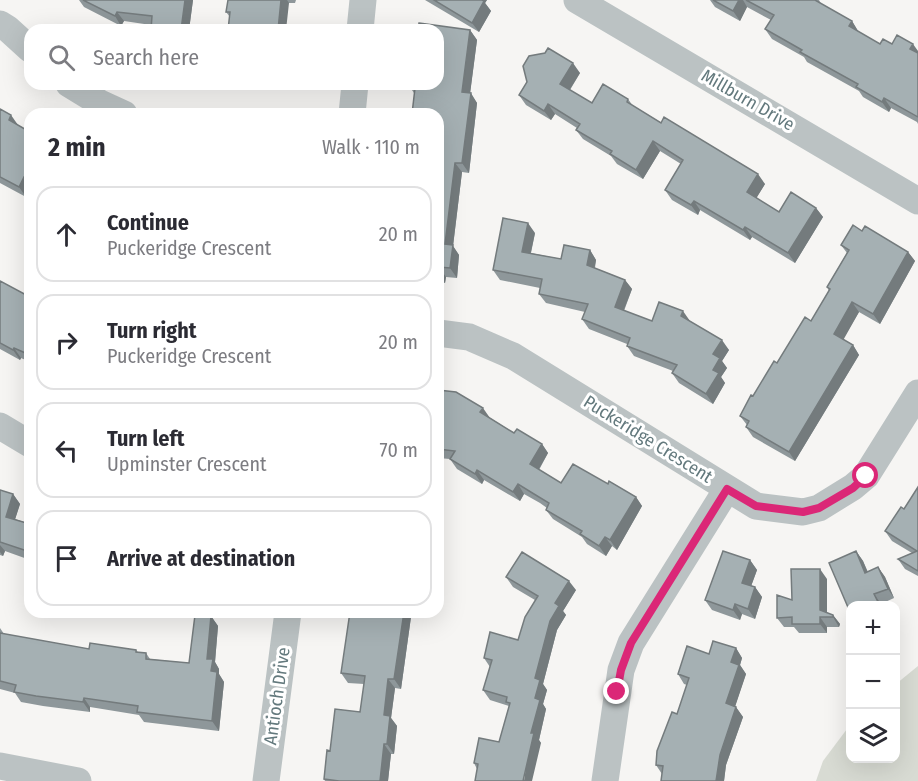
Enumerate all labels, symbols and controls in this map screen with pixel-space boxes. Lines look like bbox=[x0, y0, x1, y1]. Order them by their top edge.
search box bbox=[24, 24, 444, 90]
icon: search bbox=[45, 41, 78, 74]
text: Search here bbox=[93, 44, 199, 71]
street label: Millburn Drive bbox=[697, 64, 799, 136]
text: 2 min bbox=[48, 132, 106, 163]
text: Walk · 110 m bbox=[322, 135, 420, 159]
text: Continue bbox=[107, 209, 189, 236]
icon: ahead bbox=[50, 218, 83, 251]
text: 20 m bbox=[379, 222, 418, 246]
text: Puckeridge Crescent bbox=[107, 236, 271, 260]
text: Turn right bbox=[107, 317, 196, 344]
icon: right bbox=[50, 326, 83, 359]
text: 20 m bbox=[379, 330, 418, 354]
text: Puckeridge Crescent bbox=[107, 344, 271, 368]
street label: Puckeridge Crescent bbox=[579, 390, 717, 488]
text: Turn left bbox=[107, 425, 185, 452]
icon: left bbox=[50, 434, 83, 467]
text: 70 m bbox=[380, 438, 418, 462]
text: Upminster Crescent bbox=[107, 452, 267, 476]
route start bbox=[852, 462, 878, 488]
icon: arrive bbox=[50, 542, 83, 575]
text: Arrive at destination bbox=[107, 545, 295, 572]
map controls bbox=[846, 601, 900, 763]
button: + bbox=[846, 601, 900, 655]
street label: Antioch Drive bbox=[259, 646, 295, 746]
button: − bbox=[846, 655, 900, 709]
route end bbox=[603, 678, 629, 704]
button: layers bbox=[846, 709, 900, 763]

